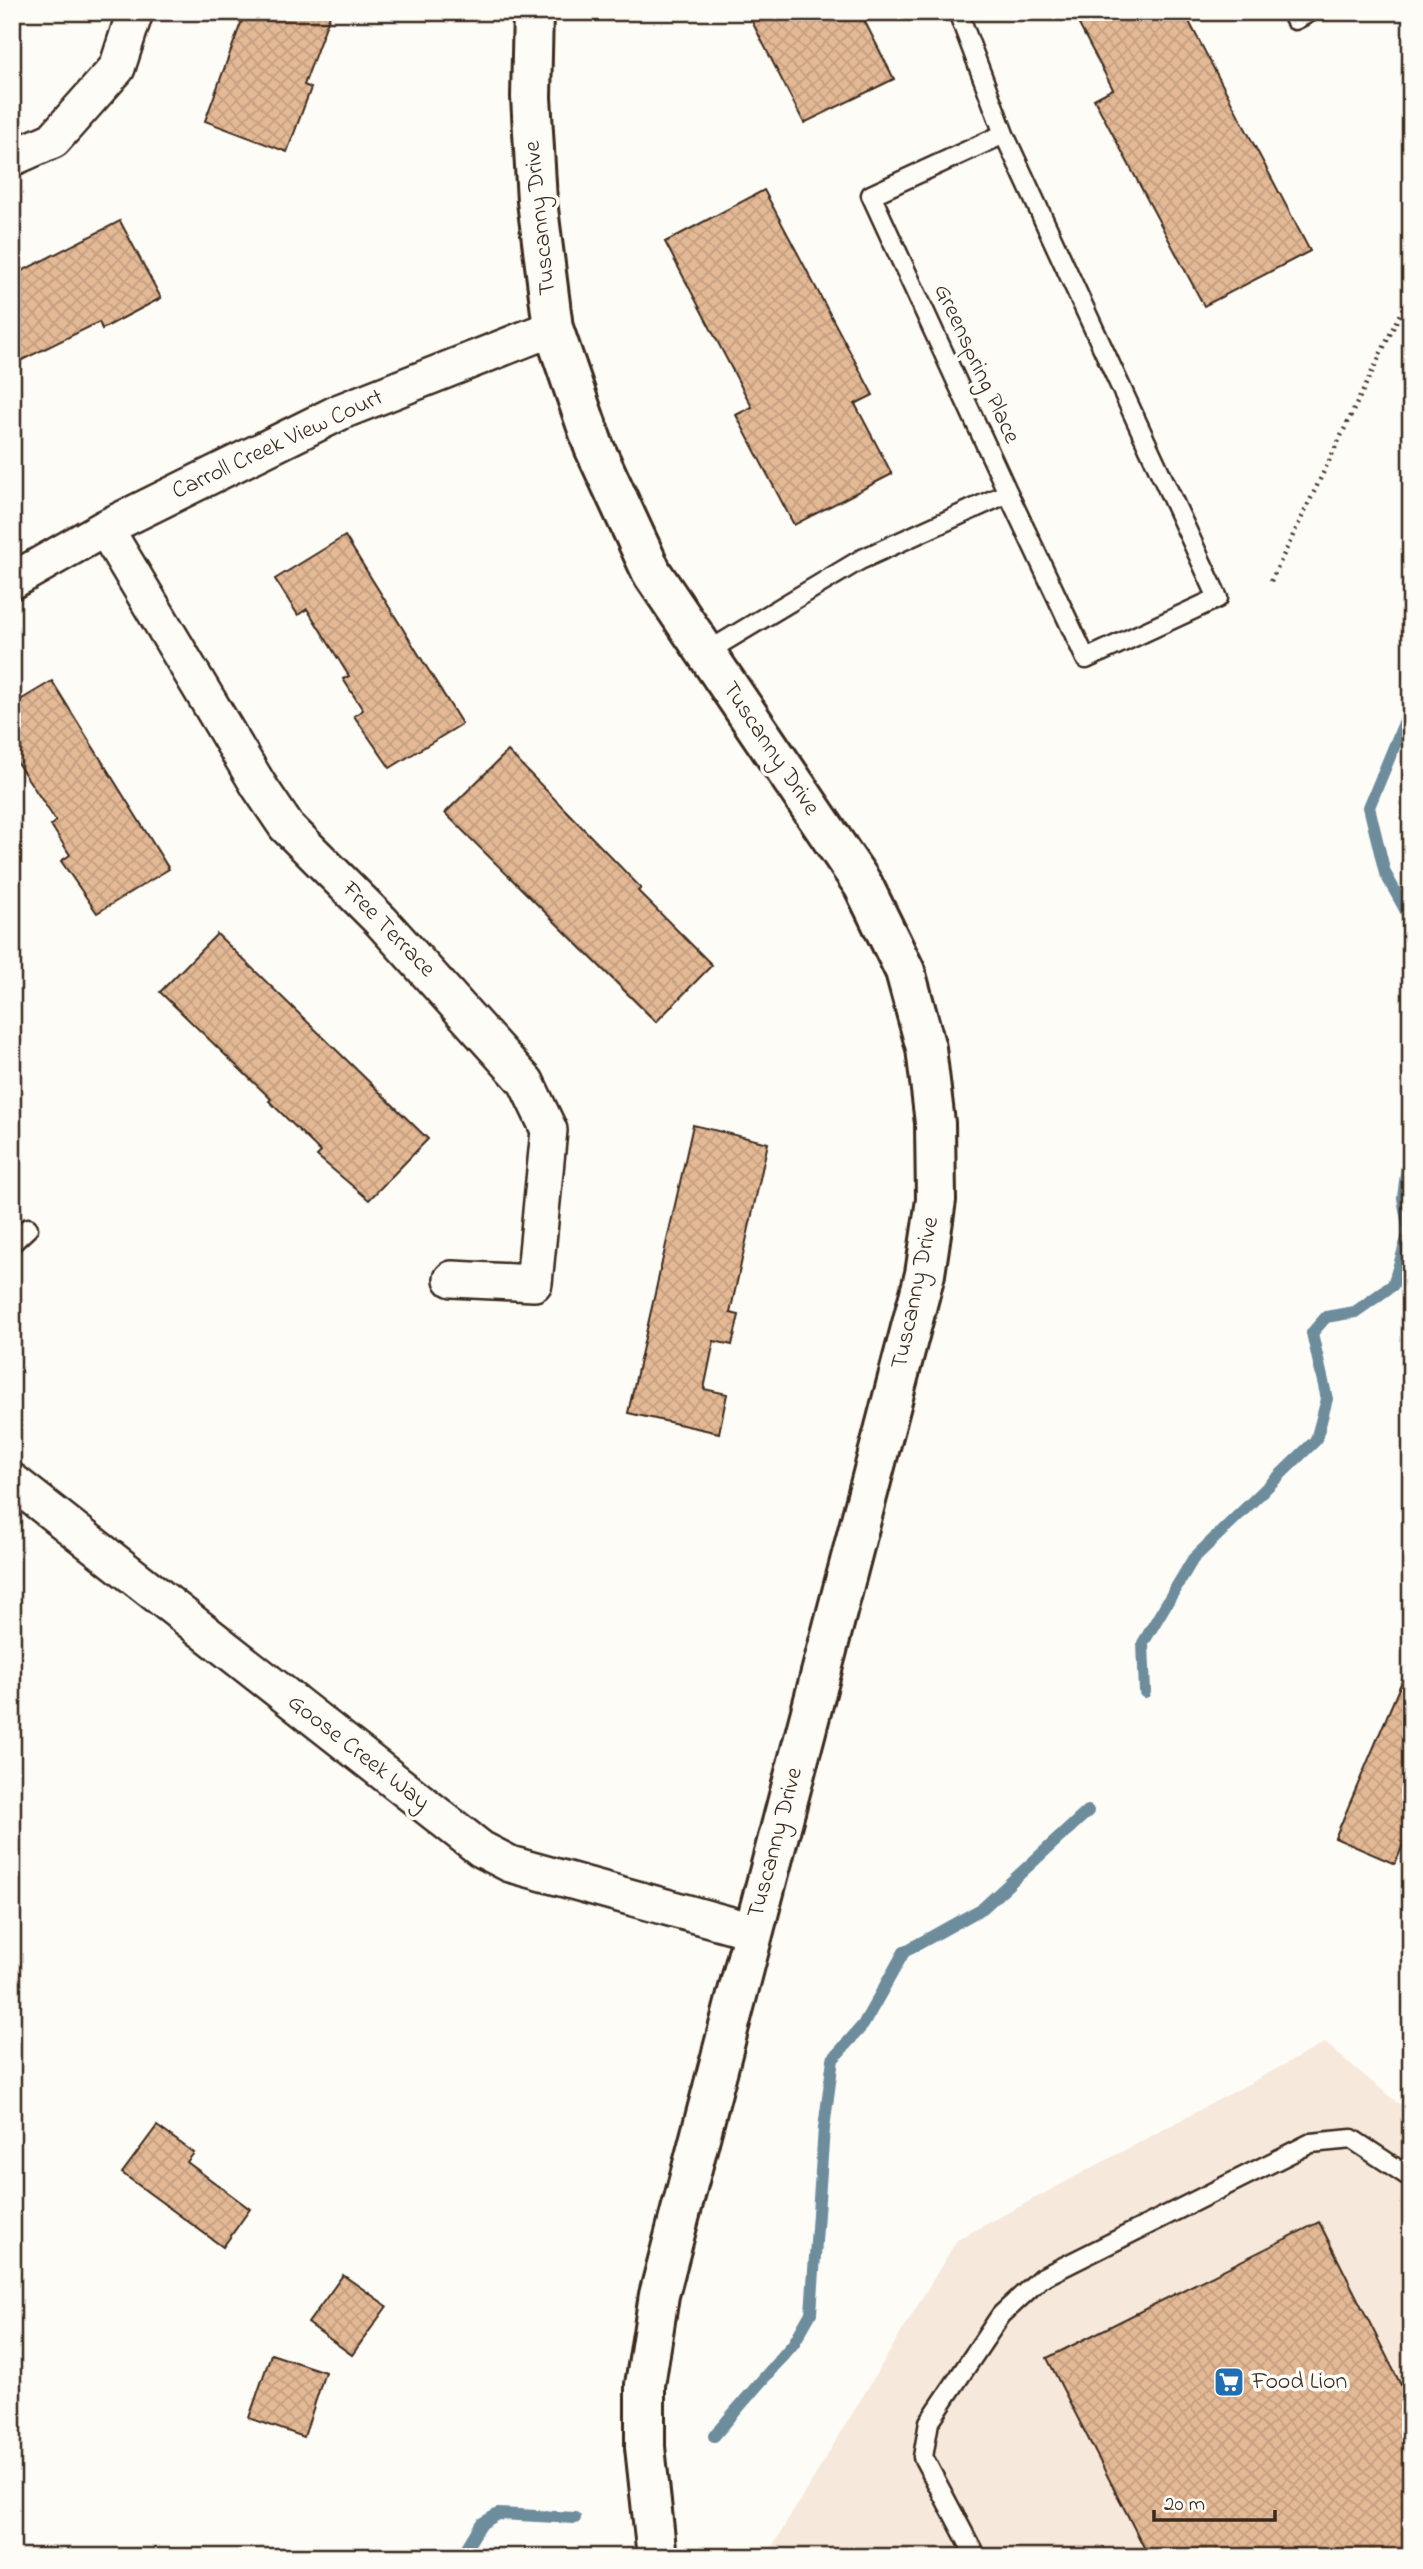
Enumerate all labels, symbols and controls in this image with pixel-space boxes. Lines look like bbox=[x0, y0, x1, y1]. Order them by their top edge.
street label: Tuscanny Drive bbox=[515, 139, 567, 297]
street label: Greenspring Place bbox=[924, 279, 1028, 450]
street label: Carroll Creek View Court bbox=[167, 381, 389, 509]
street label: Tuscanny Drive bbox=[711, 675, 828, 824]
street label: Free Terrace bbox=[332, 873, 443, 986]
street label: Tuscanny Drive bbox=[883, 1213, 950, 1373]
street label: Goose Creek Way bbox=[279, 1686, 437, 1821]
street label: Tuscanny Drive bbox=[739, 1763, 814, 1923]
supermarket icon: Food Lion bbox=[1212, 2365, 1246, 2399]
place label: Food Lion bbox=[1251, 2365, 1347, 2400]
scale bar bbox=[1154, 2478, 1274, 2522]
text: 20 m bbox=[1164, 2490, 1205, 2520]

